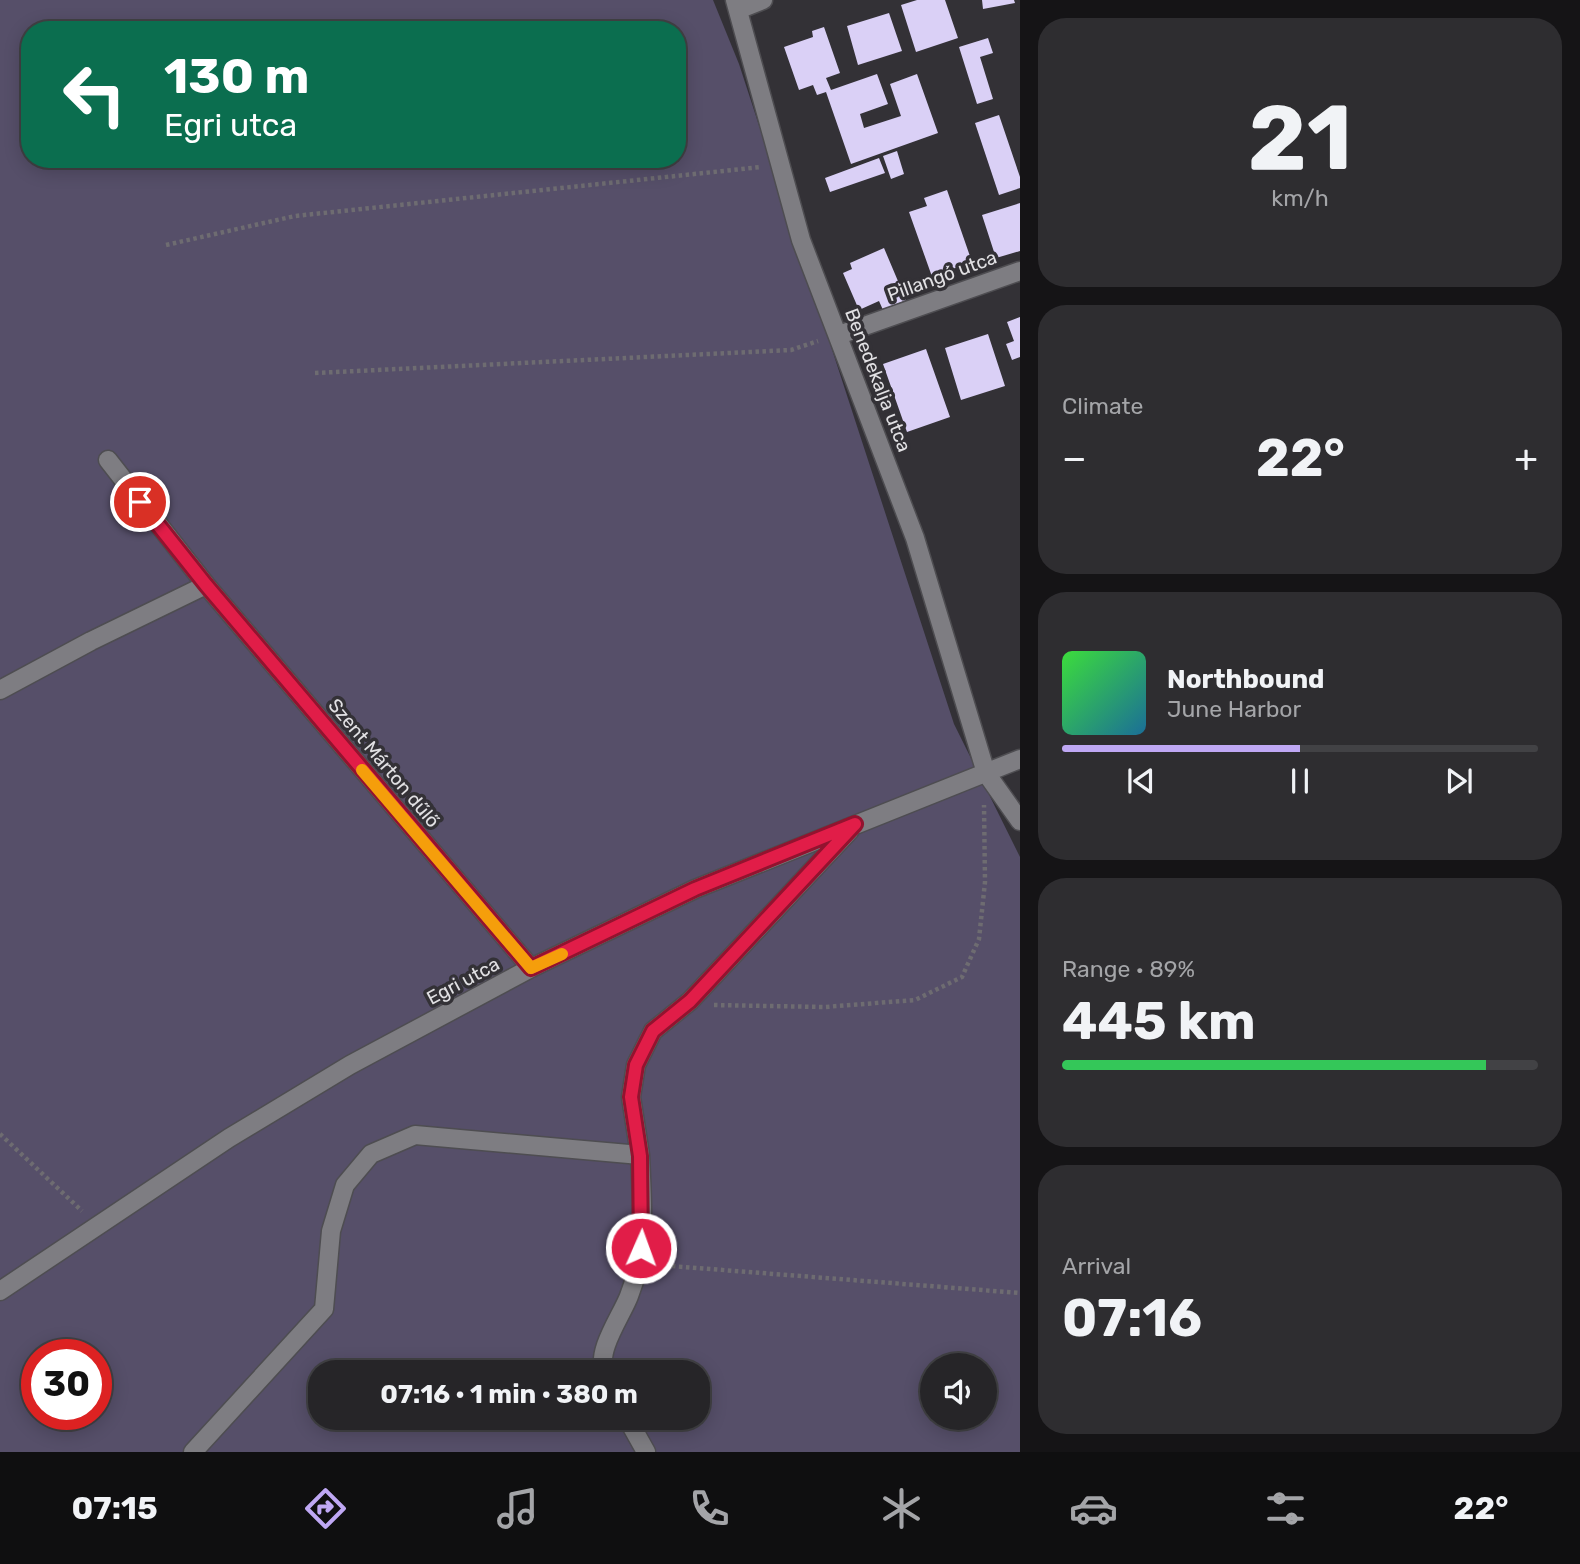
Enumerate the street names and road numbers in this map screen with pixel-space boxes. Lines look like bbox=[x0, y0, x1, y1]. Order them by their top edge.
street label: Pillangó utca bbox=[884, 246, 1000, 306]
street label: Benedekalja utca bbox=[840, 305, 916, 455]
street label: Szent Márton dűlő bbox=[323, 694, 445, 832]
street label: Egri utca bbox=[423, 952, 503, 1010]

